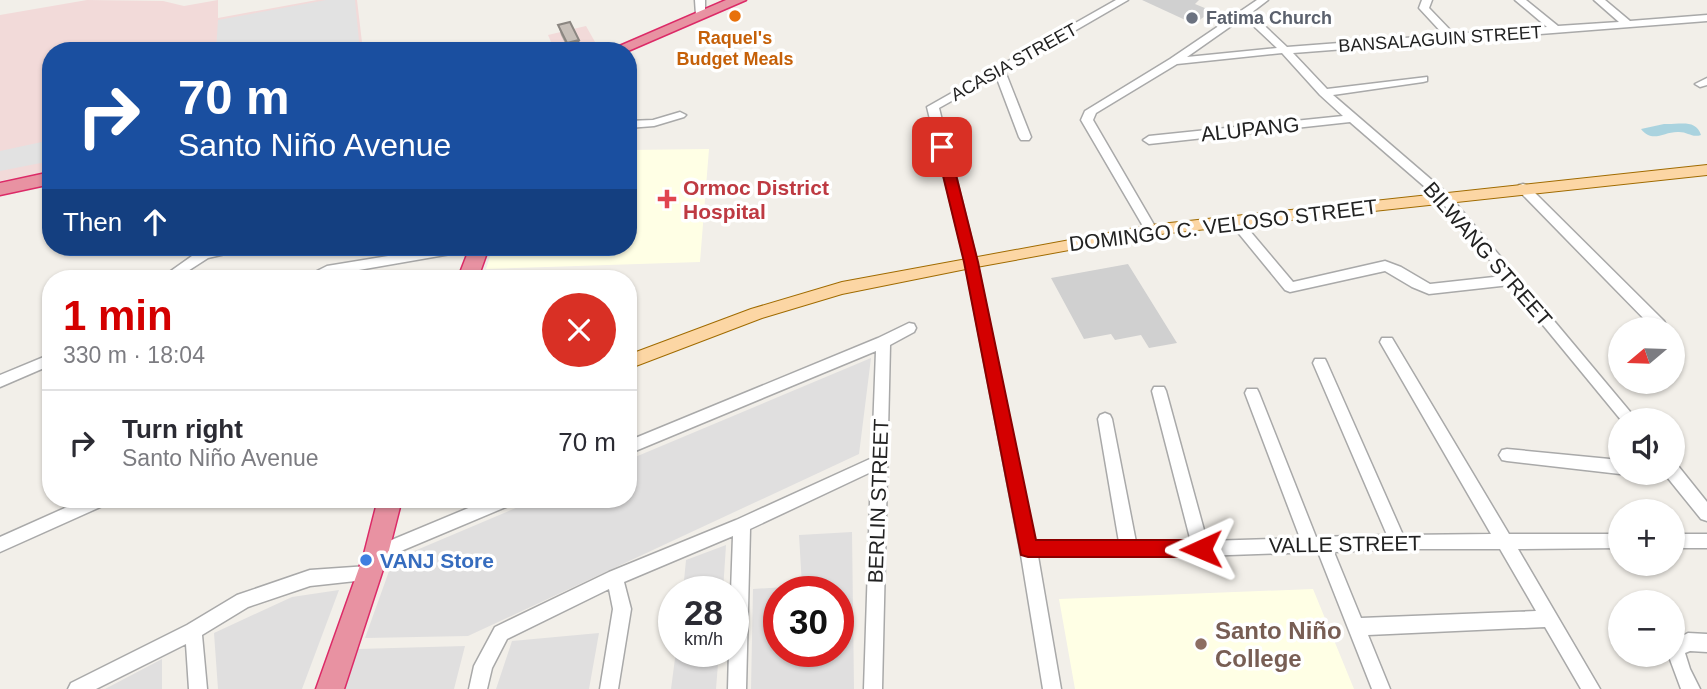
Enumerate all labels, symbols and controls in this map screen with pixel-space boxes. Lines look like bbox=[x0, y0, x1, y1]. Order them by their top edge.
marker: Raquel's Budget Meals bbox=[727, 8, 743, 24]
place label: Fatima Church bbox=[1206, 8, 1332, 28]
marker: Fatima Church bbox=[1184, 10, 1200, 26]
street label: ACASIA STREET bbox=[947, 19, 1081, 105]
street label: BANSALAGUIN STREET bbox=[1338, 22, 1542, 56]
place label: Raquel's Budget Meals bbox=[676, 28, 794, 69]
icon: right bbox=[63, 70, 154, 161]
text: 70 m bbox=[178, 70, 290, 124]
street label: ALUPANG bbox=[1200, 112, 1300, 146]
pin bbox=[912, 117, 972, 177]
text: Santo Niño Avenue bbox=[178, 127, 451, 163]
icon: arrive bbox=[923, 128, 961, 166]
place label: Ormoc District Hospital bbox=[683, 176, 829, 223]
street label: BILWANG STREET bbox=[1419, 177, 1557, 331]
marker: Ormoc District Hospital bbox=[657, 189, 677, 209]
street label: DOMINGO C. VELOSO STREET bbox=[1068, 195, 1379, 255]
icon: ahead bbox=[136, 203, 174, 241]
text: Then bbox=[63, 207, 122, 237]
text: 1 min bbox=[63, 292, 173, 339]
button: close bbox=[542, 293, 616, 367]
north arrow bbox=[1608, 317, 1685, 394]
map controls bbox=[1608, 317, 1685, 667]
text: 330 m · 18:04 bbox=[63, 342, 205, 368]
button: sound bbox=[1608, 408, 1685, 485]
text: Turn right bbox=[122, 414, 243, 444]
street label: BERLIN STREET bbox=[864, 418, 892, 584]
icon: right bbox=[63, 424, 101, 462]
text: 70 m bbox=[558, 427, 616, 457]
text: Santo Niño Avenue bbox=[122, 445, 319, 471]
button: + bbox=[1608, 499, 1685, 576]
position arrow bbox=[1164, 512, 1238, 586]
street label: VALLE STREET bbox=[1269, 531, 1422, 557]
place label: VANJ Store bbox=[380, 549, 494, 572]
marker: VANJ Store bbox=[358, 552, 374, 568]
speed limit sign: 30 bbox=[763, 576, 854, 667]
button: − bbox=[1608, 590, 1685, 667]
text: 28 bbox=[684, 593, 723, 632]
place label: Santo Niño College bbox=[1215, 617, 1342, 672]
text: km/h bbox=[684, 629, 723, 649]
marker: Santo Niño College bbox=[1193, 636, 1209, 652]

